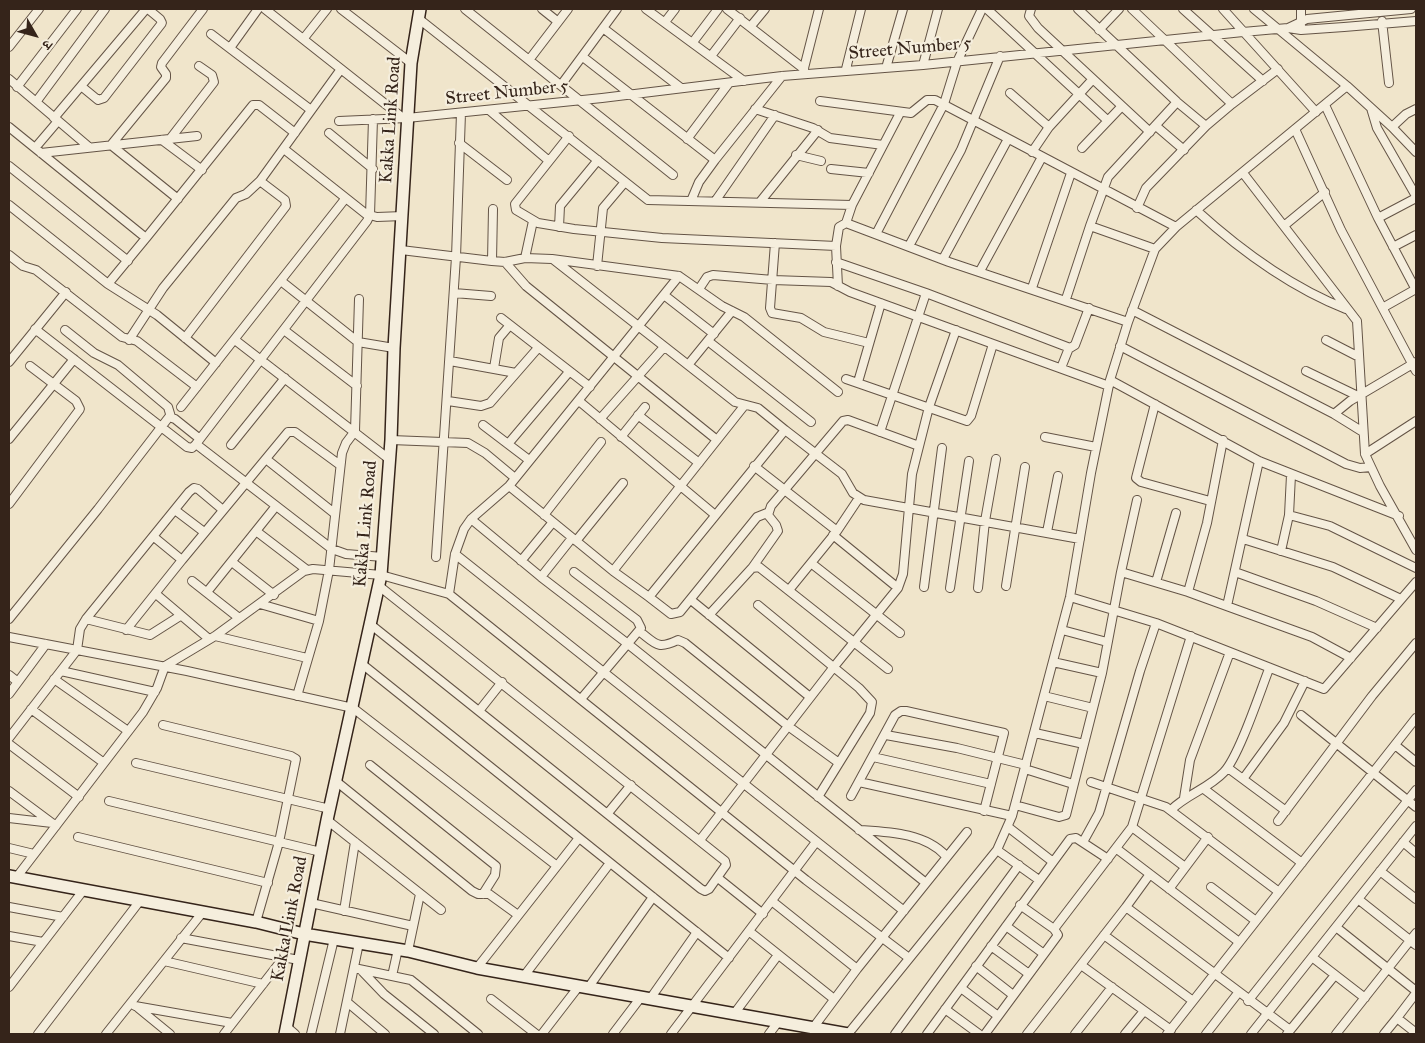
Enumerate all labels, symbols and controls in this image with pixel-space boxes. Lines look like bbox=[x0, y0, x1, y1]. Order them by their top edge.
north arrow bbox=[10, 10, 60, 60]
street label: Street Number 5 bbox=[848, 33, 972, 65]
text: उ bbox=[38, 36, 56, 53]
street label: Kakka Link Road bbox=[376, 56, 406, 184]
street label: Street Number 5 bbox=[444, 76, 570, 110]
street label: Kakka Link Road bbox=[350, 460, 382, 588]
street label: Kakka Link Road bbox=[267, 855, 313, 983]

